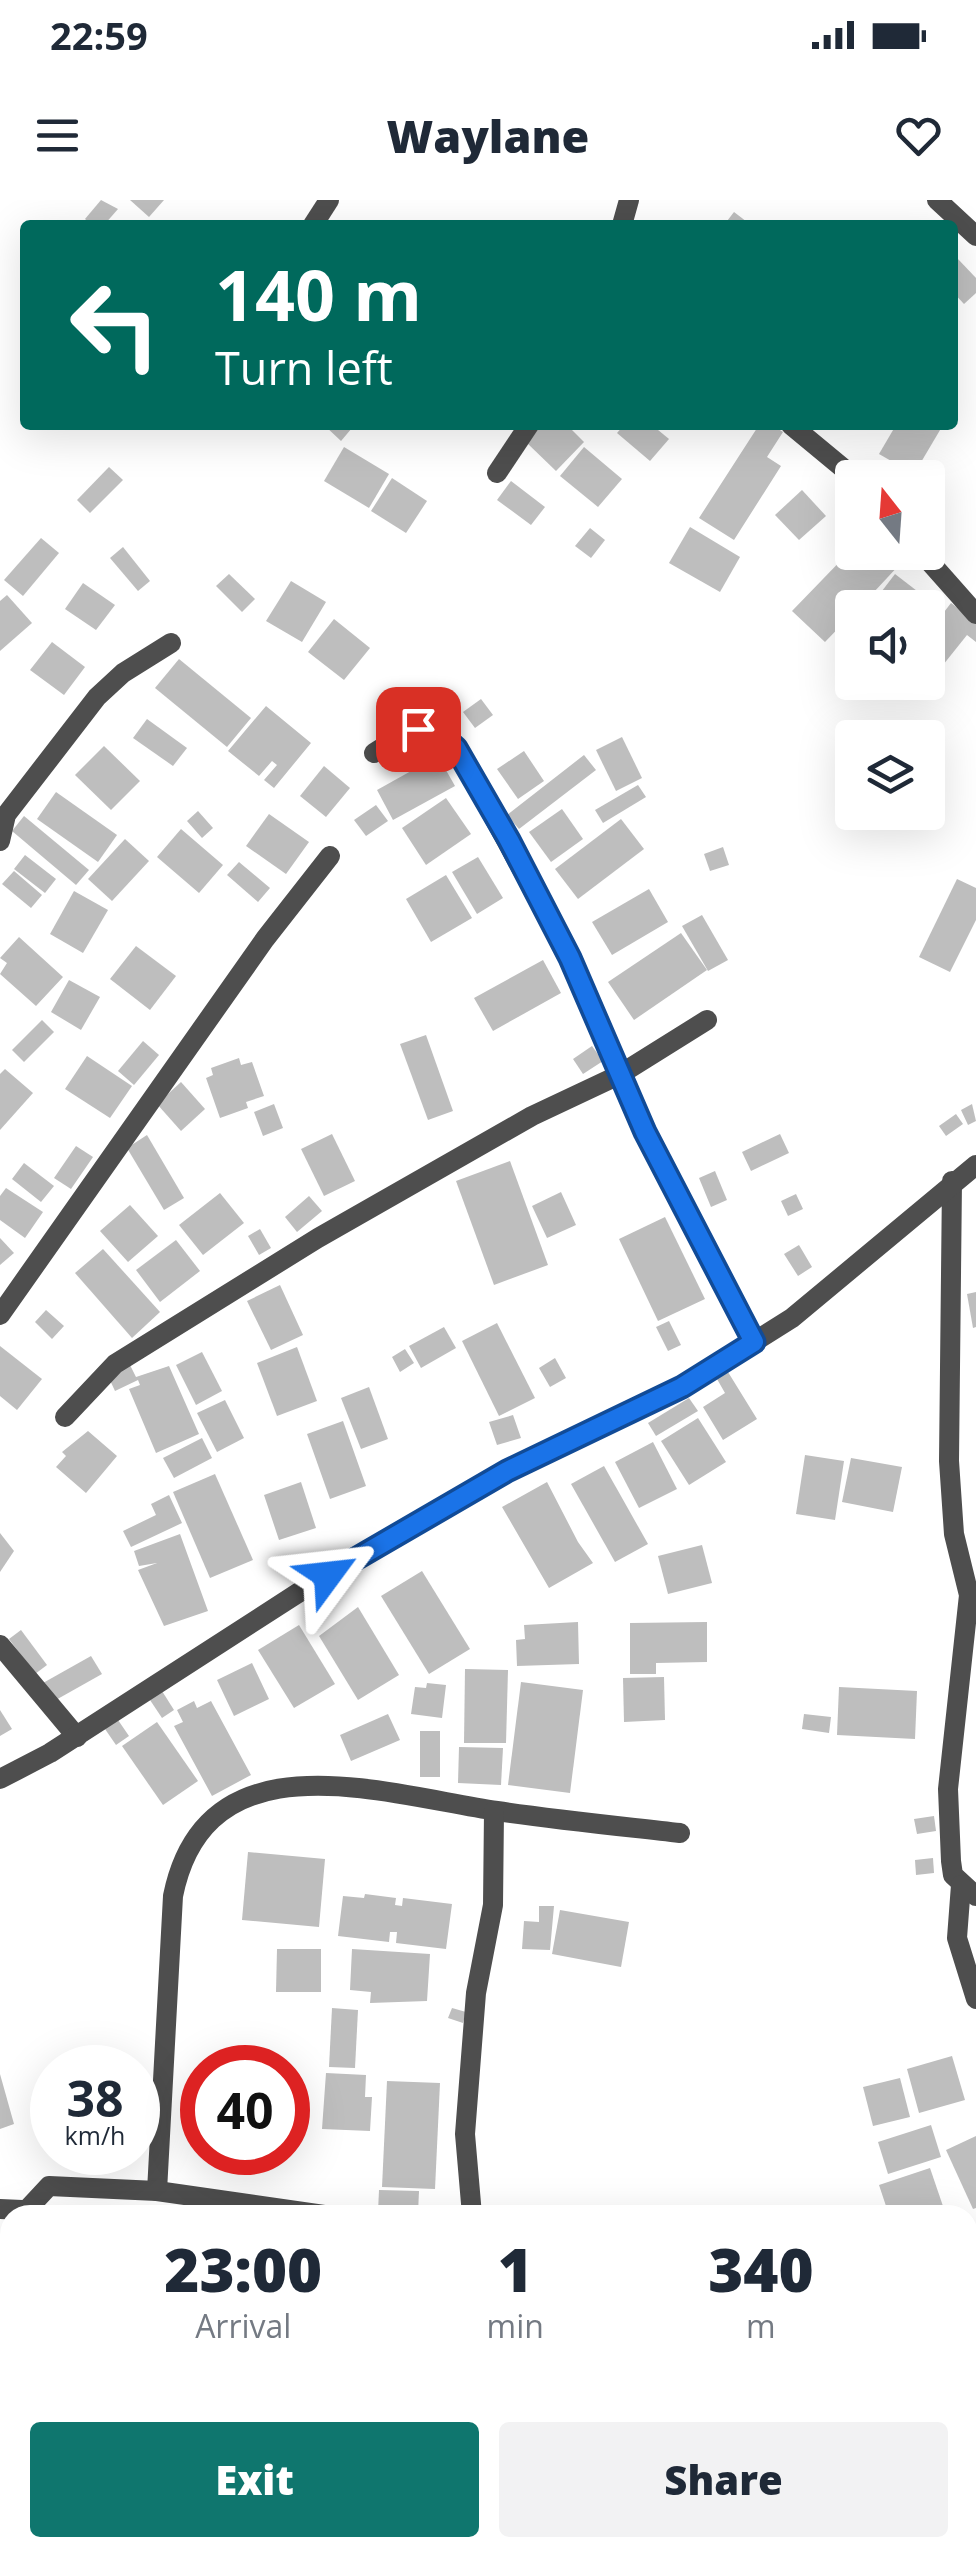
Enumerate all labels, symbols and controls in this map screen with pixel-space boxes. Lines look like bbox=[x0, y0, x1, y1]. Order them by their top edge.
text: 22:59 bbox=[50, 9, 148, 61]
text: Waylane bbox=[387, 105, 589, 166]
icon: menu bbox=[30, 108, 85, 163]
icon: heart bbox=[891, 108, 946, 163]
text: 140 m bbox=[215, 246, 422, 342]
icon: left bbox=[50, 260, 180, 390]
text: Turn left bbox=[215, 337, 393, 398]
north arrow bbox=[835, 460, 945, 570]
map controls bbox=[835, 460, 945, 830]
button: sound bbox=[835, 590, 945, 700]
pin bbox=[376, 687, 461, 772]
icon: arrive bbox=[391, 702, 446, 757]
button: layers bbox=[835, 720, 945, 830]
position arrow bbox=[276, 1523, 380, 1627]
speed limit sign: 40 bbox=[180, 2045, 310, 2175]
text: 38 bbox=[66, 2064, 124, 2132]
text: km/h bbox=[65, 2118, 125, 2152]
text: 23:00 bbox=[164, 2228, 322, 2310]
text: 1 bbox=[498, 2228, 533, 2310]
text: 340 bbox=[708, 2228, 814, 2310]
text: Arrival bbox=[195, 2304, 291, 2347]
text: min bbox=[487, 2304, 544, 2347]
text: m bbox=[746, 2304, 776, 2347]
button: Exit bbox=[30, 2422, 479, 2537]
button: Share bbox=[499, 2422, 948, 2537]

